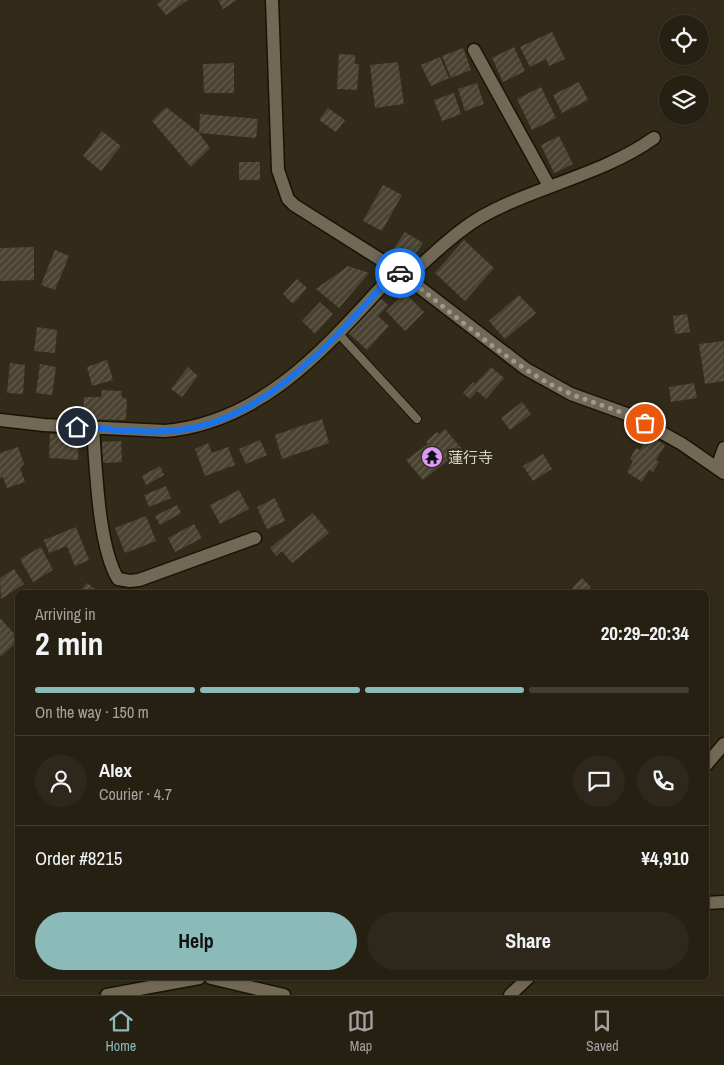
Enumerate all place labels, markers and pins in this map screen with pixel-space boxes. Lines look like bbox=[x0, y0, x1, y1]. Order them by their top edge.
pin bbox=[624, 402, 666, 444]
pin bbox=[56, 406, 98, 448]
temple icon: 蓮行寺 bbox=[420, 445, 444, 469]
place label: 蓮行寺 bbox=[448, 447, 493, 468]

